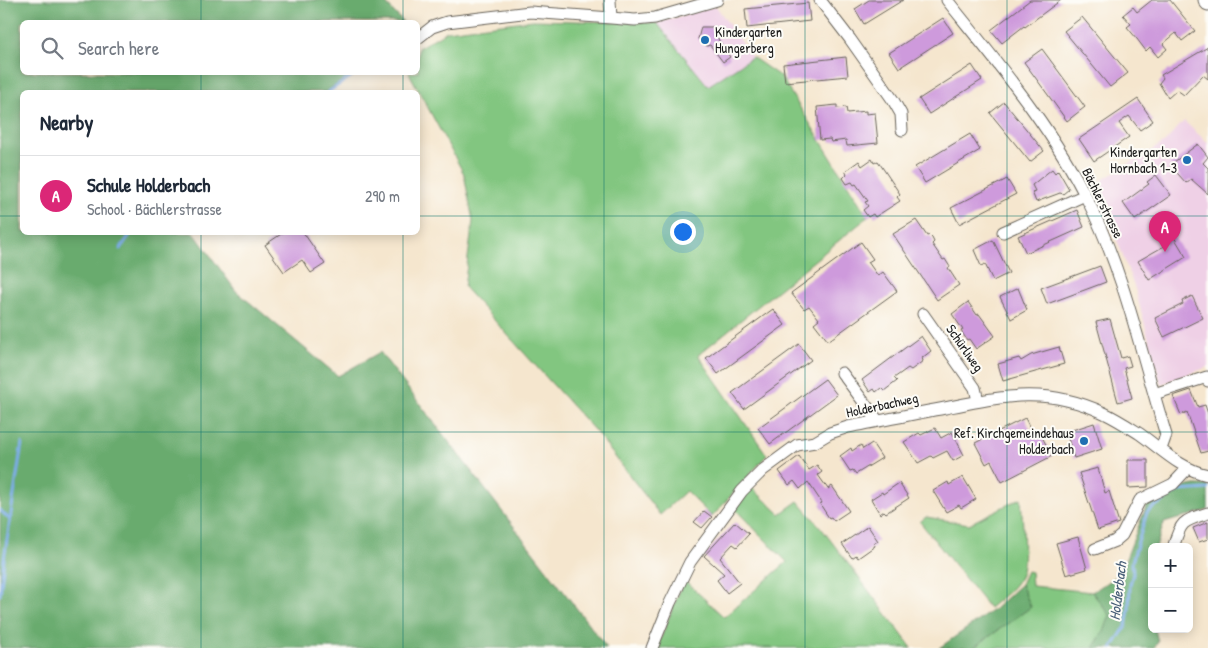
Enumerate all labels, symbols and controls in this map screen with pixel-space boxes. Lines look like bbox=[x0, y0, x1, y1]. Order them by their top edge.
search box bbox=[20, 20, 420, 75]
place label: Kindergarten Hungerberg bbox=[715, 22, 782, 58]
icon: search bbox=[38, 34, 66, 62]
marker: Kindergarten Hungerberg bbox=[699, 34, 711, 46]
text: Search here bbox=[78, 35, 159, 61]
text: Nearby bbox=[40, 108, 93, 137]
place label: Kindergarten Hornbach 1-3 bbox=[1110, 142, 1177, 177]
marker: Kindergarten Hornbach 1-3 bbox=[1181, 154, 1193, 166]
street label: Bächlerstrasse bbox=[1078, 164, 1129, 241]
text: Schule Holderbach bbox=[87, 172, 210, 198]
text: A bbox=[52, 185, 60, 207]
text: 290 m bbox=[365, 185, 400, 207]
text: School · Bächlerstrasse bbox=[87, 198, 222, 220]
pin: A bbox=[1149, 211, 1181, 252]
your location bbox=[670, 219, 696, 245]
street label: Schürliweg bbox=[941, 320, 989, 376]
street label: Holderbachweg bbox=[844, 388, 920, 422]
place label: Ref. Kirchgemeindehaus Holderbach bbox=[954, 423, 1074, 458]
marker: Ref. Kirchgemeindehaus Holderbach bbox=[1078, 435, 1090, 447]
map controls bbox=[1148, 543, 1193, 633]
button: + bbox=[1148, 543, 1193, 588]
water label: Holderbach bbox=[1103, 559, 1132, 621]
button: − bbox=[1148, 588, 1193, 633]

